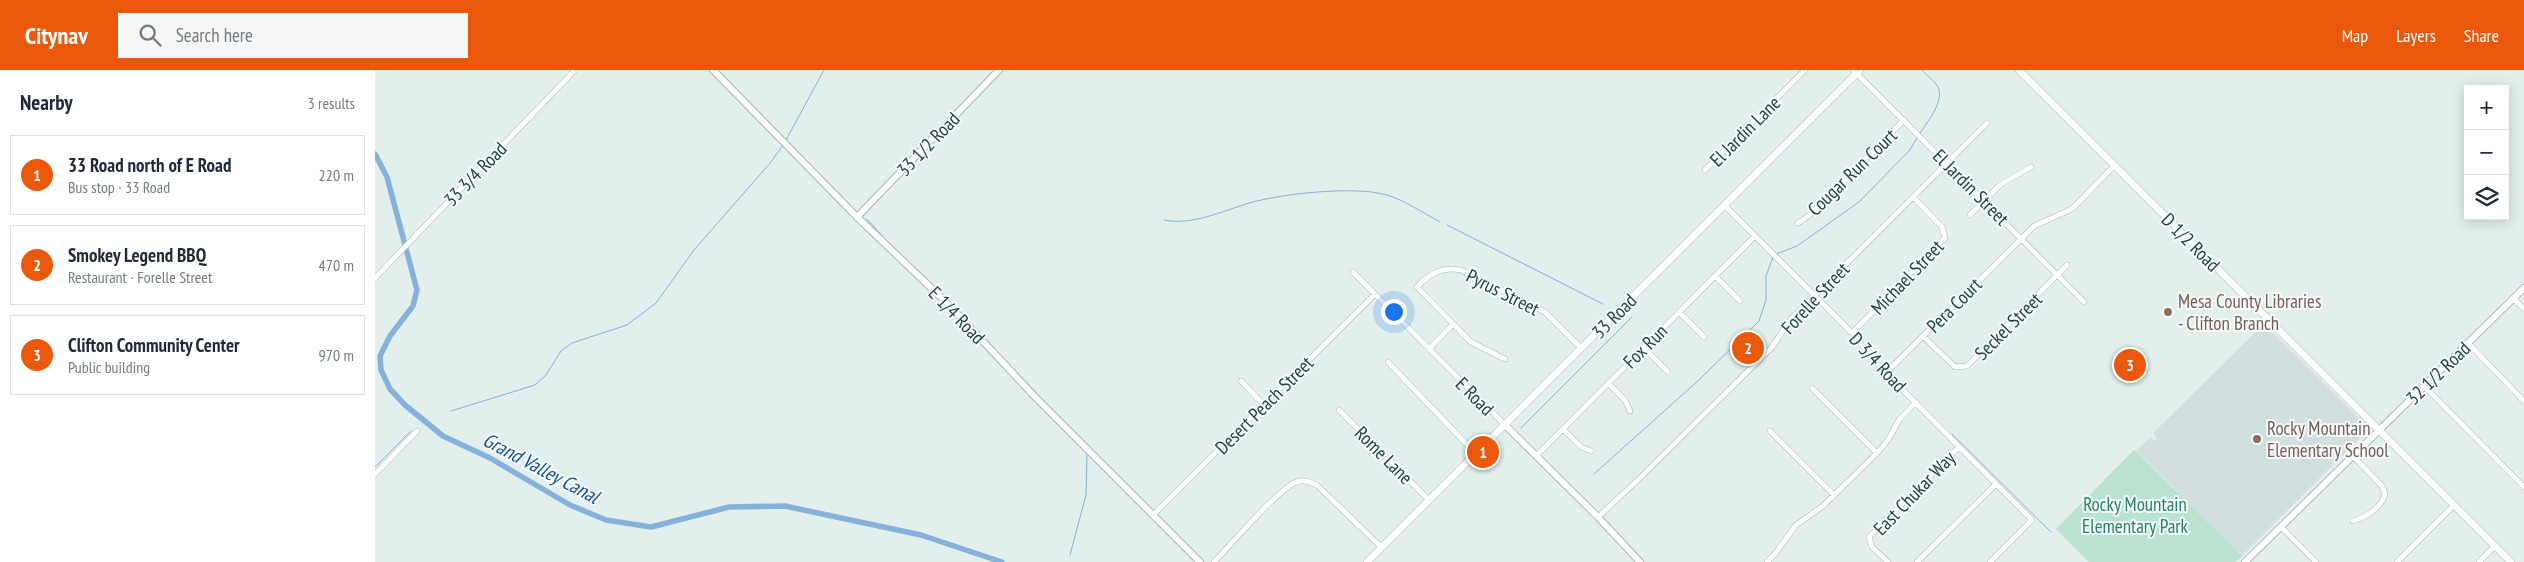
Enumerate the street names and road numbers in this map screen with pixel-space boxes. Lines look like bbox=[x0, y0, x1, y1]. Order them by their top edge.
street label: El Jardin Lane bbox=[1705, 91, 1785, 171]
street label: 33 1/2 Road bbox=[891, 107, 965, 181]
street label: Cougar Run Court bbox=[1802, 123, 1902, 221]
street label: 33 3/4 Road bbox=[438, 137, 512, 211]
street label: El Jardin Street bbox=[1928, 144, 2015, 231]
street label: D 1/2 Road bbox=[2157, 208, 2225, 276]
street label: Michael Street bbox=[1866, 234, 1949, 319]
street label: Forelle Street bbox=[1776, 257, 1855, 339]
street label: Pyrus Street bbox=[1462, 263, 1544, 321]
street label: Pera Court bbox=[1921, 272, 1987, 338]
street label: E 1/4 Road bbox=[924, 281, 990, 349]
street label: Seckel Street bbox=[1969, 287, 2047, 365]
street label: 33 Road bbox=[1587, 289, 1641, 343]
street label: Fox Run bbox=[1618, 319, 1672, 373]
street label: D 3/4 Road bbox=[1844, 327, 1912, 397]
street label: 32 1/2 Road bbox=[2401, 336, 2475, 410]
street label: Desert Peach Street bbox=[1210, 350, 1319, 459]
street label: E Road bbox=[1451, 372, 1499, 420]
street label: Rome Lane bbox=[1350, 421, 1418, 489]
street label: East Chukar Way bbox=[1868, 445, 1961, 540]

